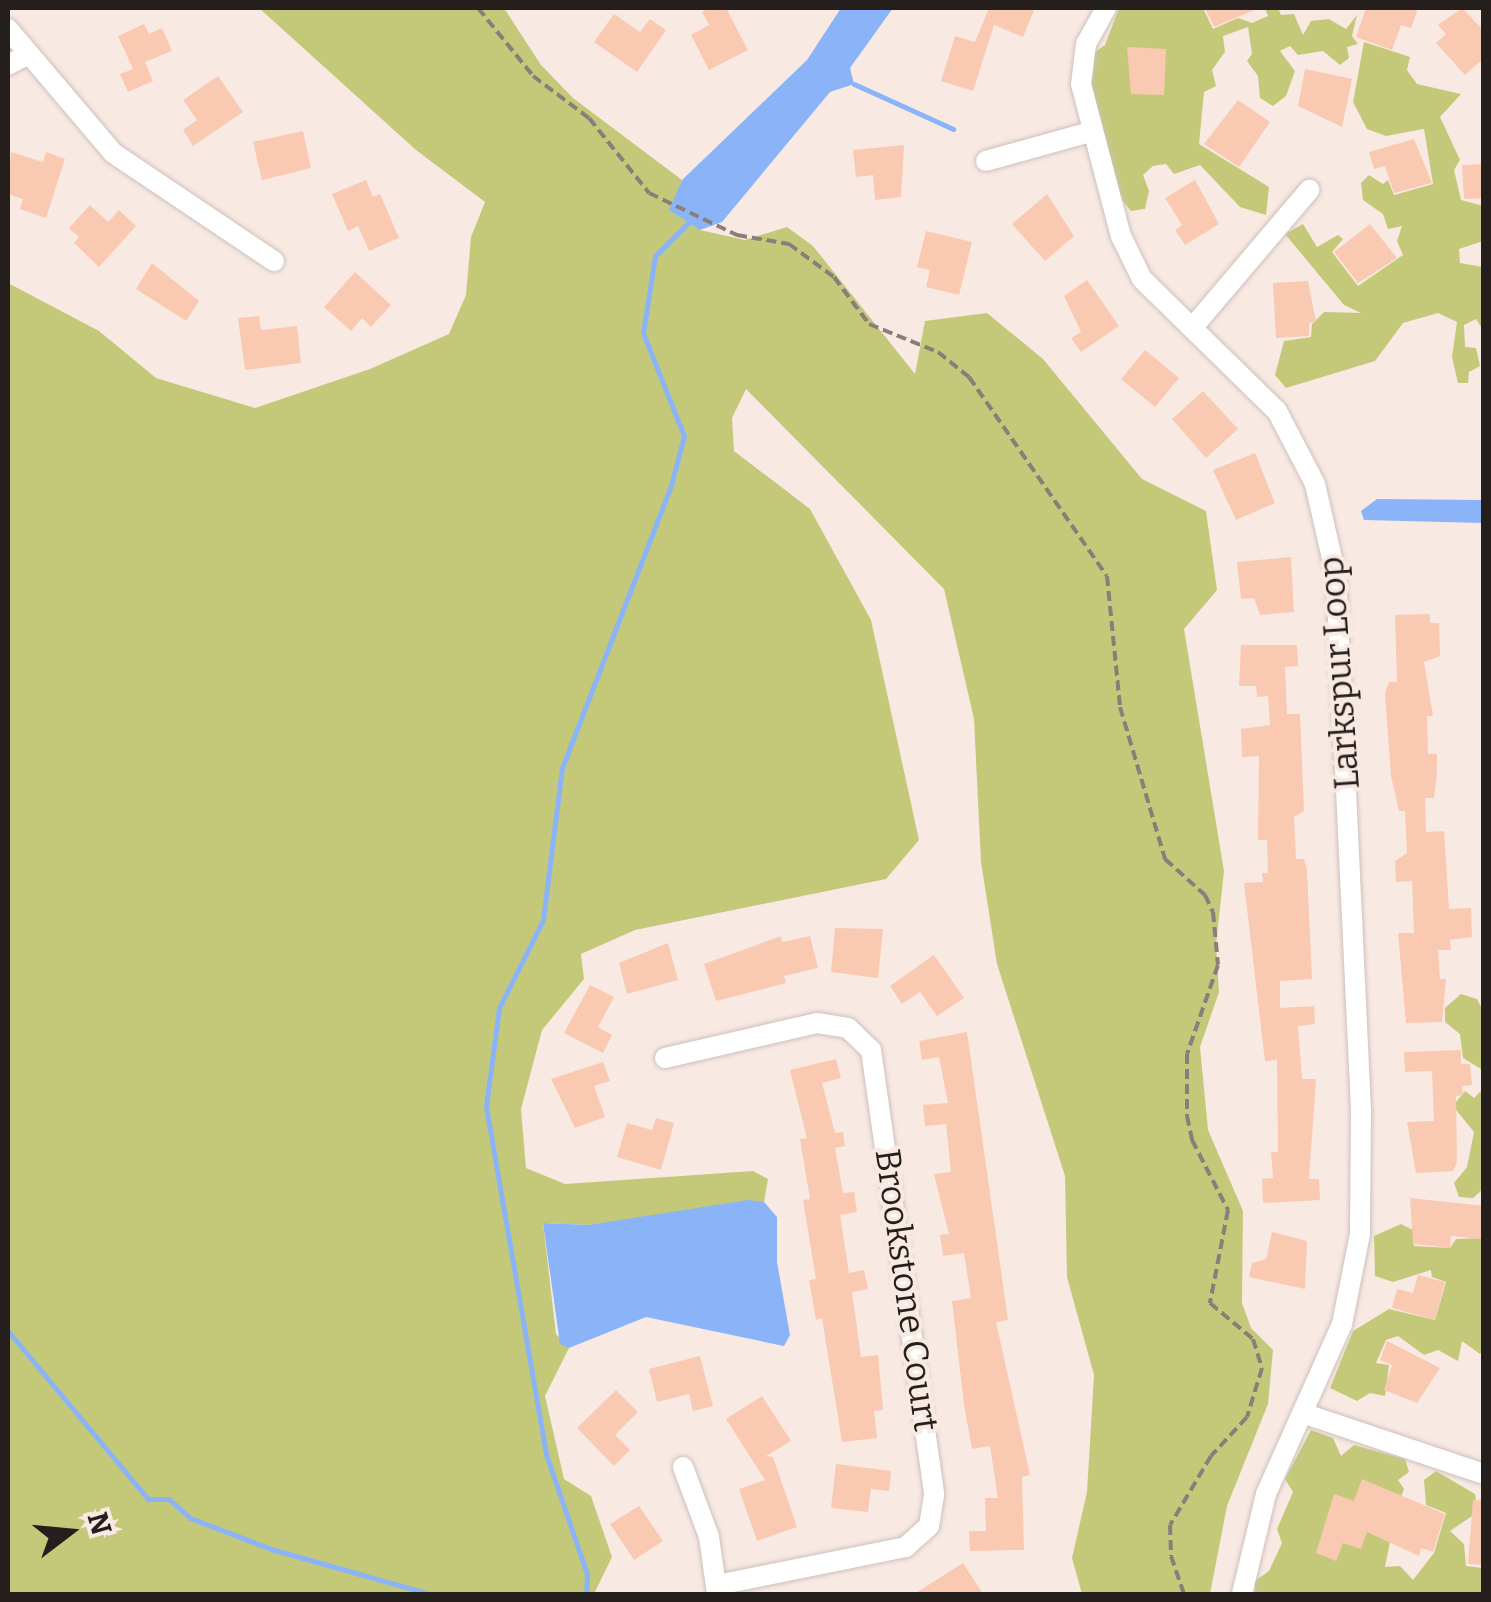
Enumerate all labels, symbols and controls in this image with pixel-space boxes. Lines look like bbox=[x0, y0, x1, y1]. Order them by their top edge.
street label: Larkspur Loop bbox=[1310, 555, 1368, 791]
street label: Brookstone Court bbox=[866, 1146, 948, 1434]
north arrow bbox=[20, 1482, 120, 1582]
text: N bbox=[80, 1509, 118, 1539]

